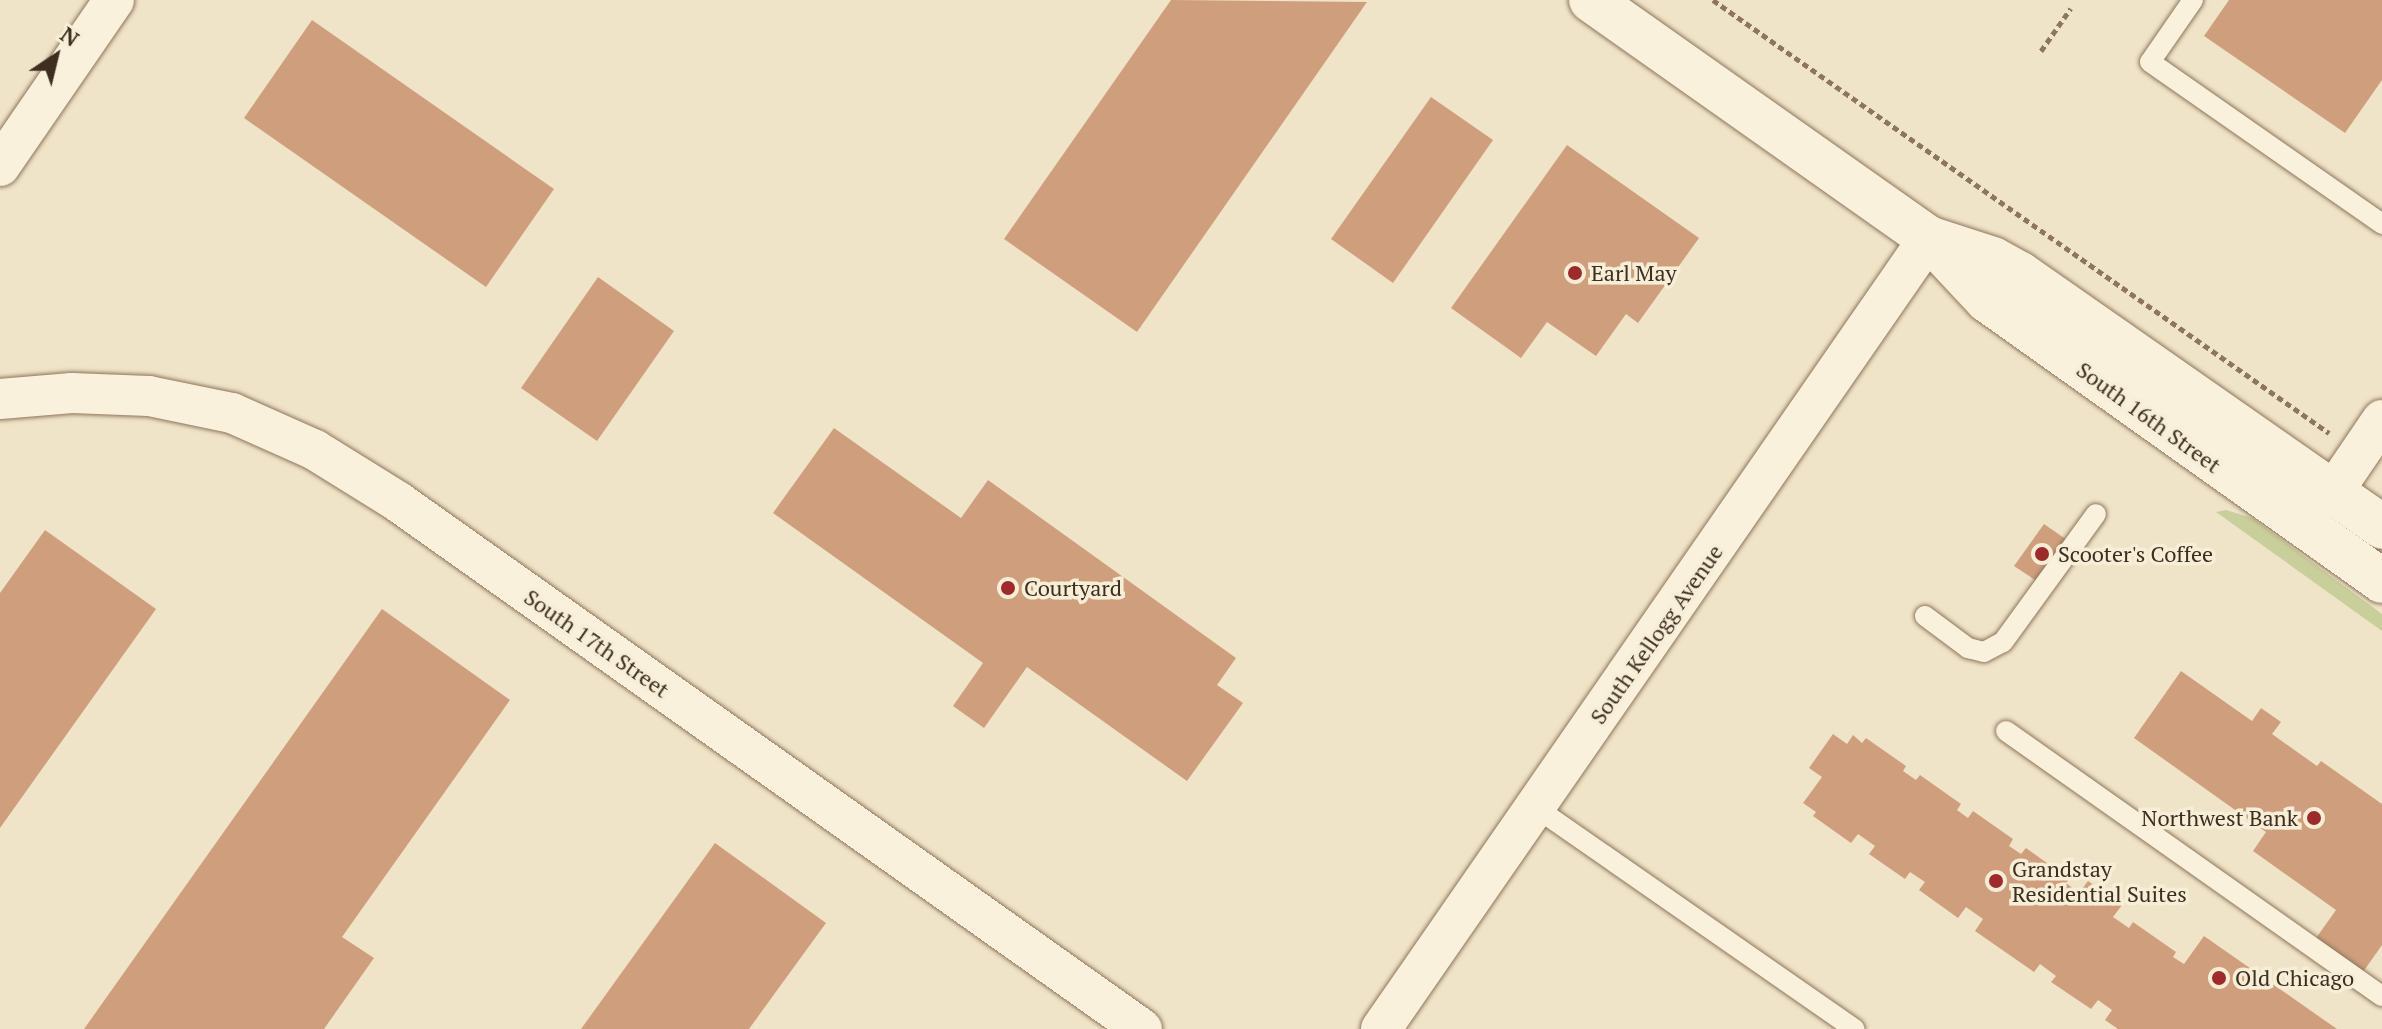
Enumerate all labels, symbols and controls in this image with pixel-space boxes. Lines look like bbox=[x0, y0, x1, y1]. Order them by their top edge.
north arrow bbox=[16, 16, 96, 96]
text: N bbox=[55, 19, 85, 53]
place label: Earl May bbox=[1591, 260, 1677, 286]
marker: Earl May bbox=[1566, 264, 1584, 282]
street label: South 16th Street bbox=[2072, 356, 2226, 478]
street label: South Kellogg Avenue bbox=[1584, 539, 1728, 729]
place label: Scooter's Coffee bbox=[2058, 541, 2213, 567]
marker: Scooter's Coffee bbox=[2033, 545, 2051, 563]
place label: Courtyard bbox=[1024, 575, 1122, 601]
marker: Courtyard bbox=[999, 579, 1017, 597]
street label: South 17th Street bbox=[520, 583, 674, 703]
place label: Northwest Bank bbox=[2141, 805, 2298, 831]
marker: Northwest Bank bbox=[2305, 809, 2323, 827]
place label: Grandstay Residential Suites bbox=[2012, 855, 2187, 906]
marker: Grandstay Residential Suites bbox=[1987, 872, 2005, 890]
place label: Old Chicago bbox=[2235, 965, 2354, 991]
marker: Old Chicago bbox=[2210, 969, 2228, 987]

